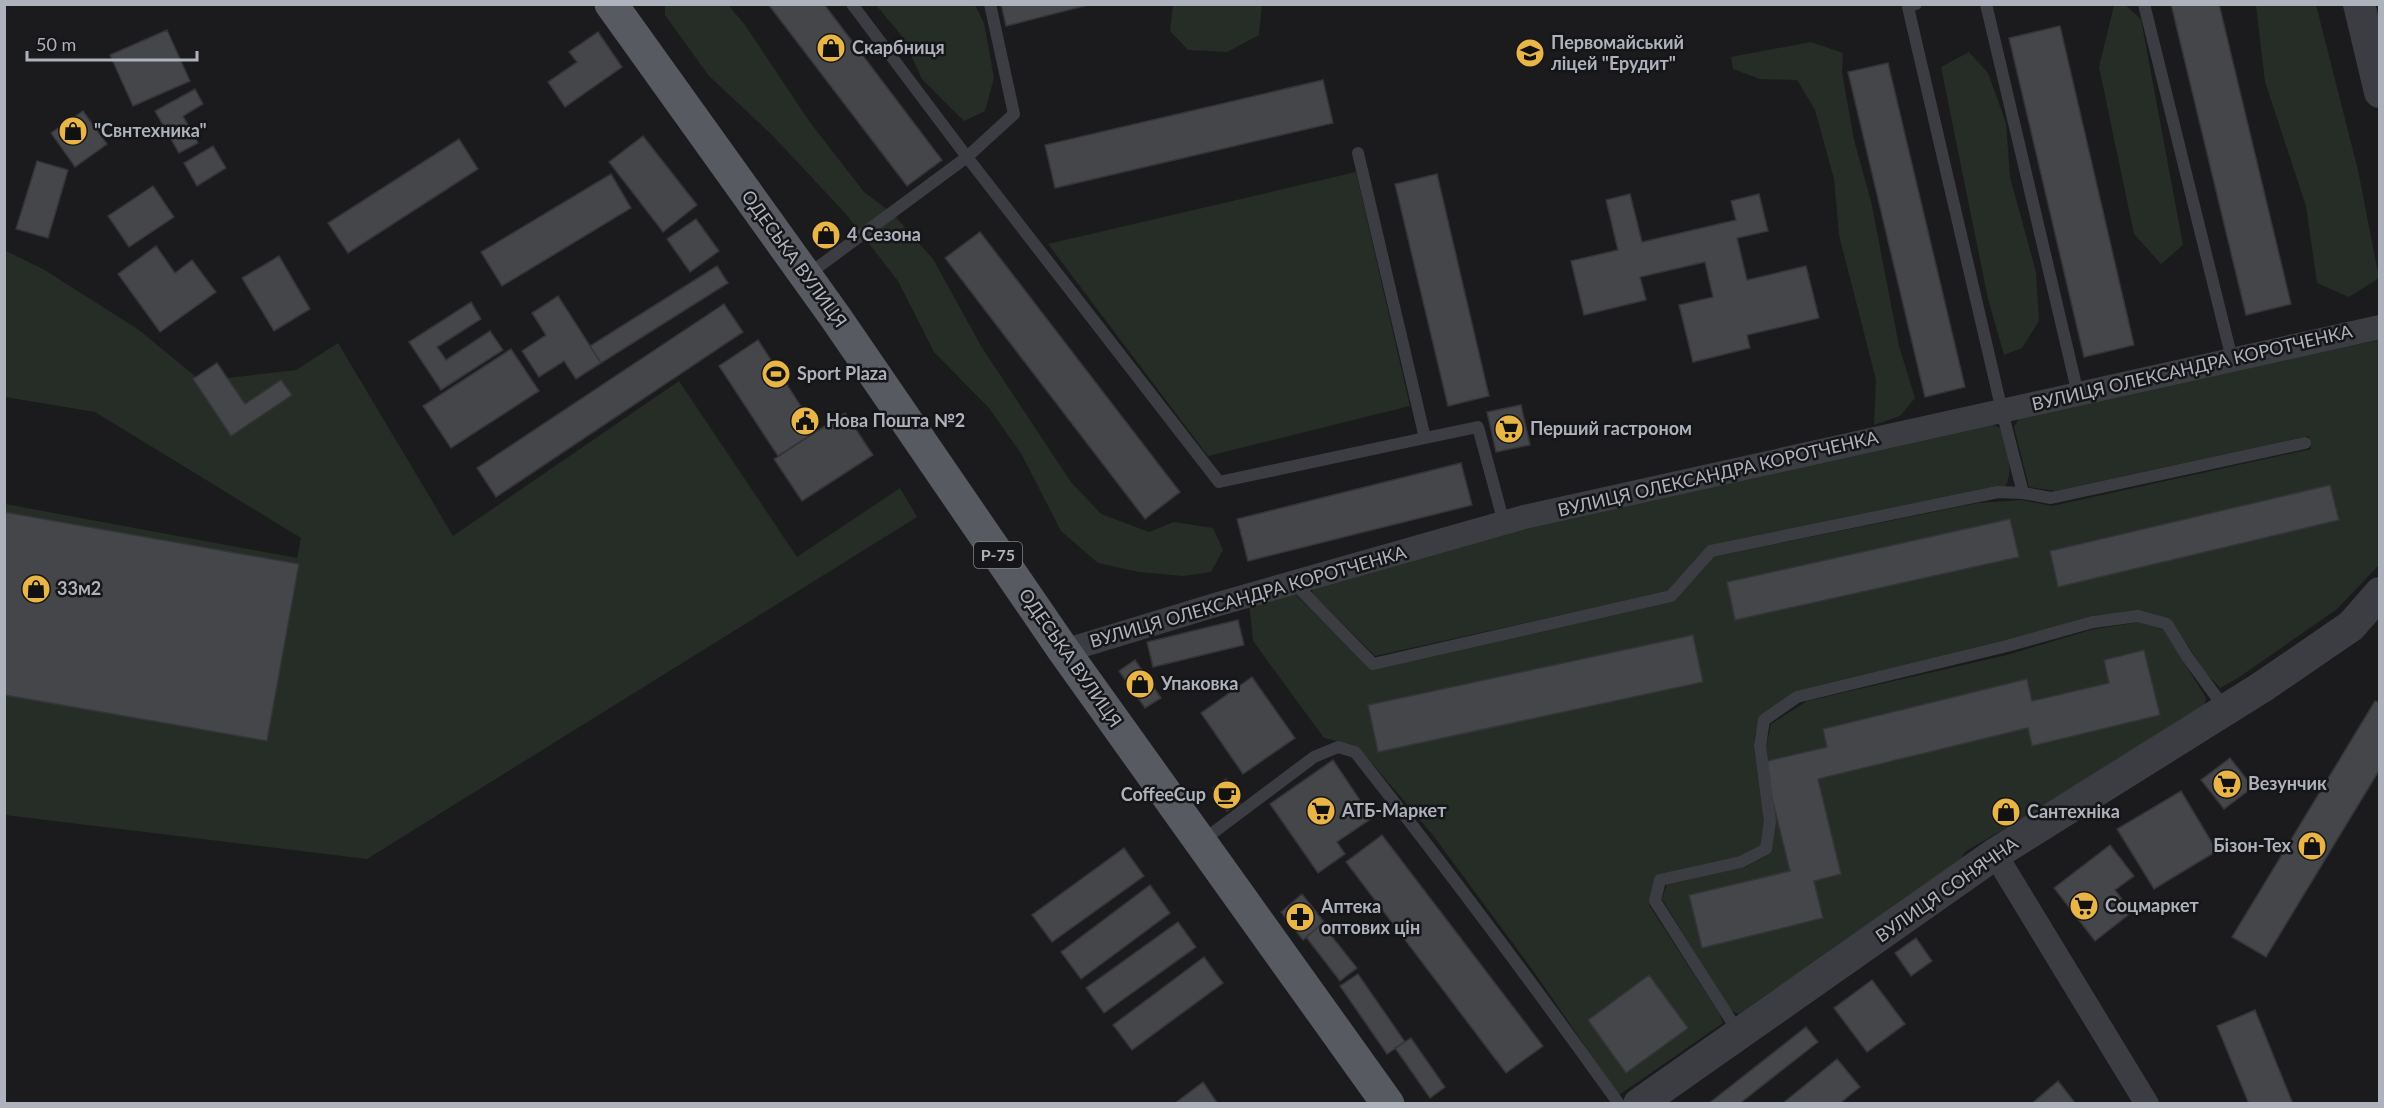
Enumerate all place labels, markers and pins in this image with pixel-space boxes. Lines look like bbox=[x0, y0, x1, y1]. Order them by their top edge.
place label: Первомайський ліцей "Ерудит" bbox=[1551, 31, 1684, 74]
shop icon: Скарбниця bbox=[815, 32, 847, 64]
place label: Скарбниця bbox=[852, 36, 945, 58]
school or university icon: Первомайський ліцей "Ерудит" bbox=[1514, 37, 1546, 69]
shop icon: "Свнтехника" bbox=[57, 115, 89, 147]
place label: "Свнтехника" bbox=[94, 119, 207, 141]
shop icon: 4 Сезона bbox=[810, 219, 842, 251]
place label: 4 Сезона bbox=[847, 223, 921, 245]
sports icon: Sport Plaza bbox=[760, 358, 792, 390]
place label: Sport Plaza bbox=[797, 362, 887, 384]
public building icon: Нова Пошта №2 bbox=[789, 405, 821, 437]
place label: Нова Пошта №2 bbox=[826, 409, 965, 431]
supermarket icon: Перший гастроном bbox=[1493, 413, 1525, 445]
place label: Перший гастроном bbox=[1530, 417, 1692, 439]
shop icon: 33м2 bbox=[20, 573, 52, 605]
place label: 33м2 bbox=[57, 577, 101, 599]
shop icon: Упаковка bbox=[1124, 668, 1156, 700]
place label: Упаковка bbox=[1160, 672, 1238, 694]
supermarket icon: Везунчик bbox=[2211, 768, 2243, 800]
place label: Везунчик bbox=[2248, 772, 2327, 794]
cafe icon: CoffeeCup bbox=[1211, 779, 1243, 811]
place label: CoffeeCup bbox=[1121, 783, 1206, 805]
supermarket icon: АТБ-Маркет bbox=[1305, 795, 1337, 827]
shop icon: Сантехніка bbox=[1990, 796, 2022, 828]
place label: АТБ-Маркет bbox=[1341, 799, 1447, 821]
place label: Сантехніка bbox=[2027, 800, 2120, 822]
shop icon: Бізон-Тех bbox=[2296, 830, 2328, 862]
place label: Бізон-Тех bbox=[2213, 834, 2292, 856]
supermarket icon: Соцмаркет bbox=[2068, 890, 2100, 922]
place label: Соцмаркет bbox=[2105, 894, 2199, 916]
place label: Аптека оптових цін bbox=[1320, 895, 1420, 938]
pharmacy icon: Аптека оптових цін bbox=[1284, 901, 1316, 933]

